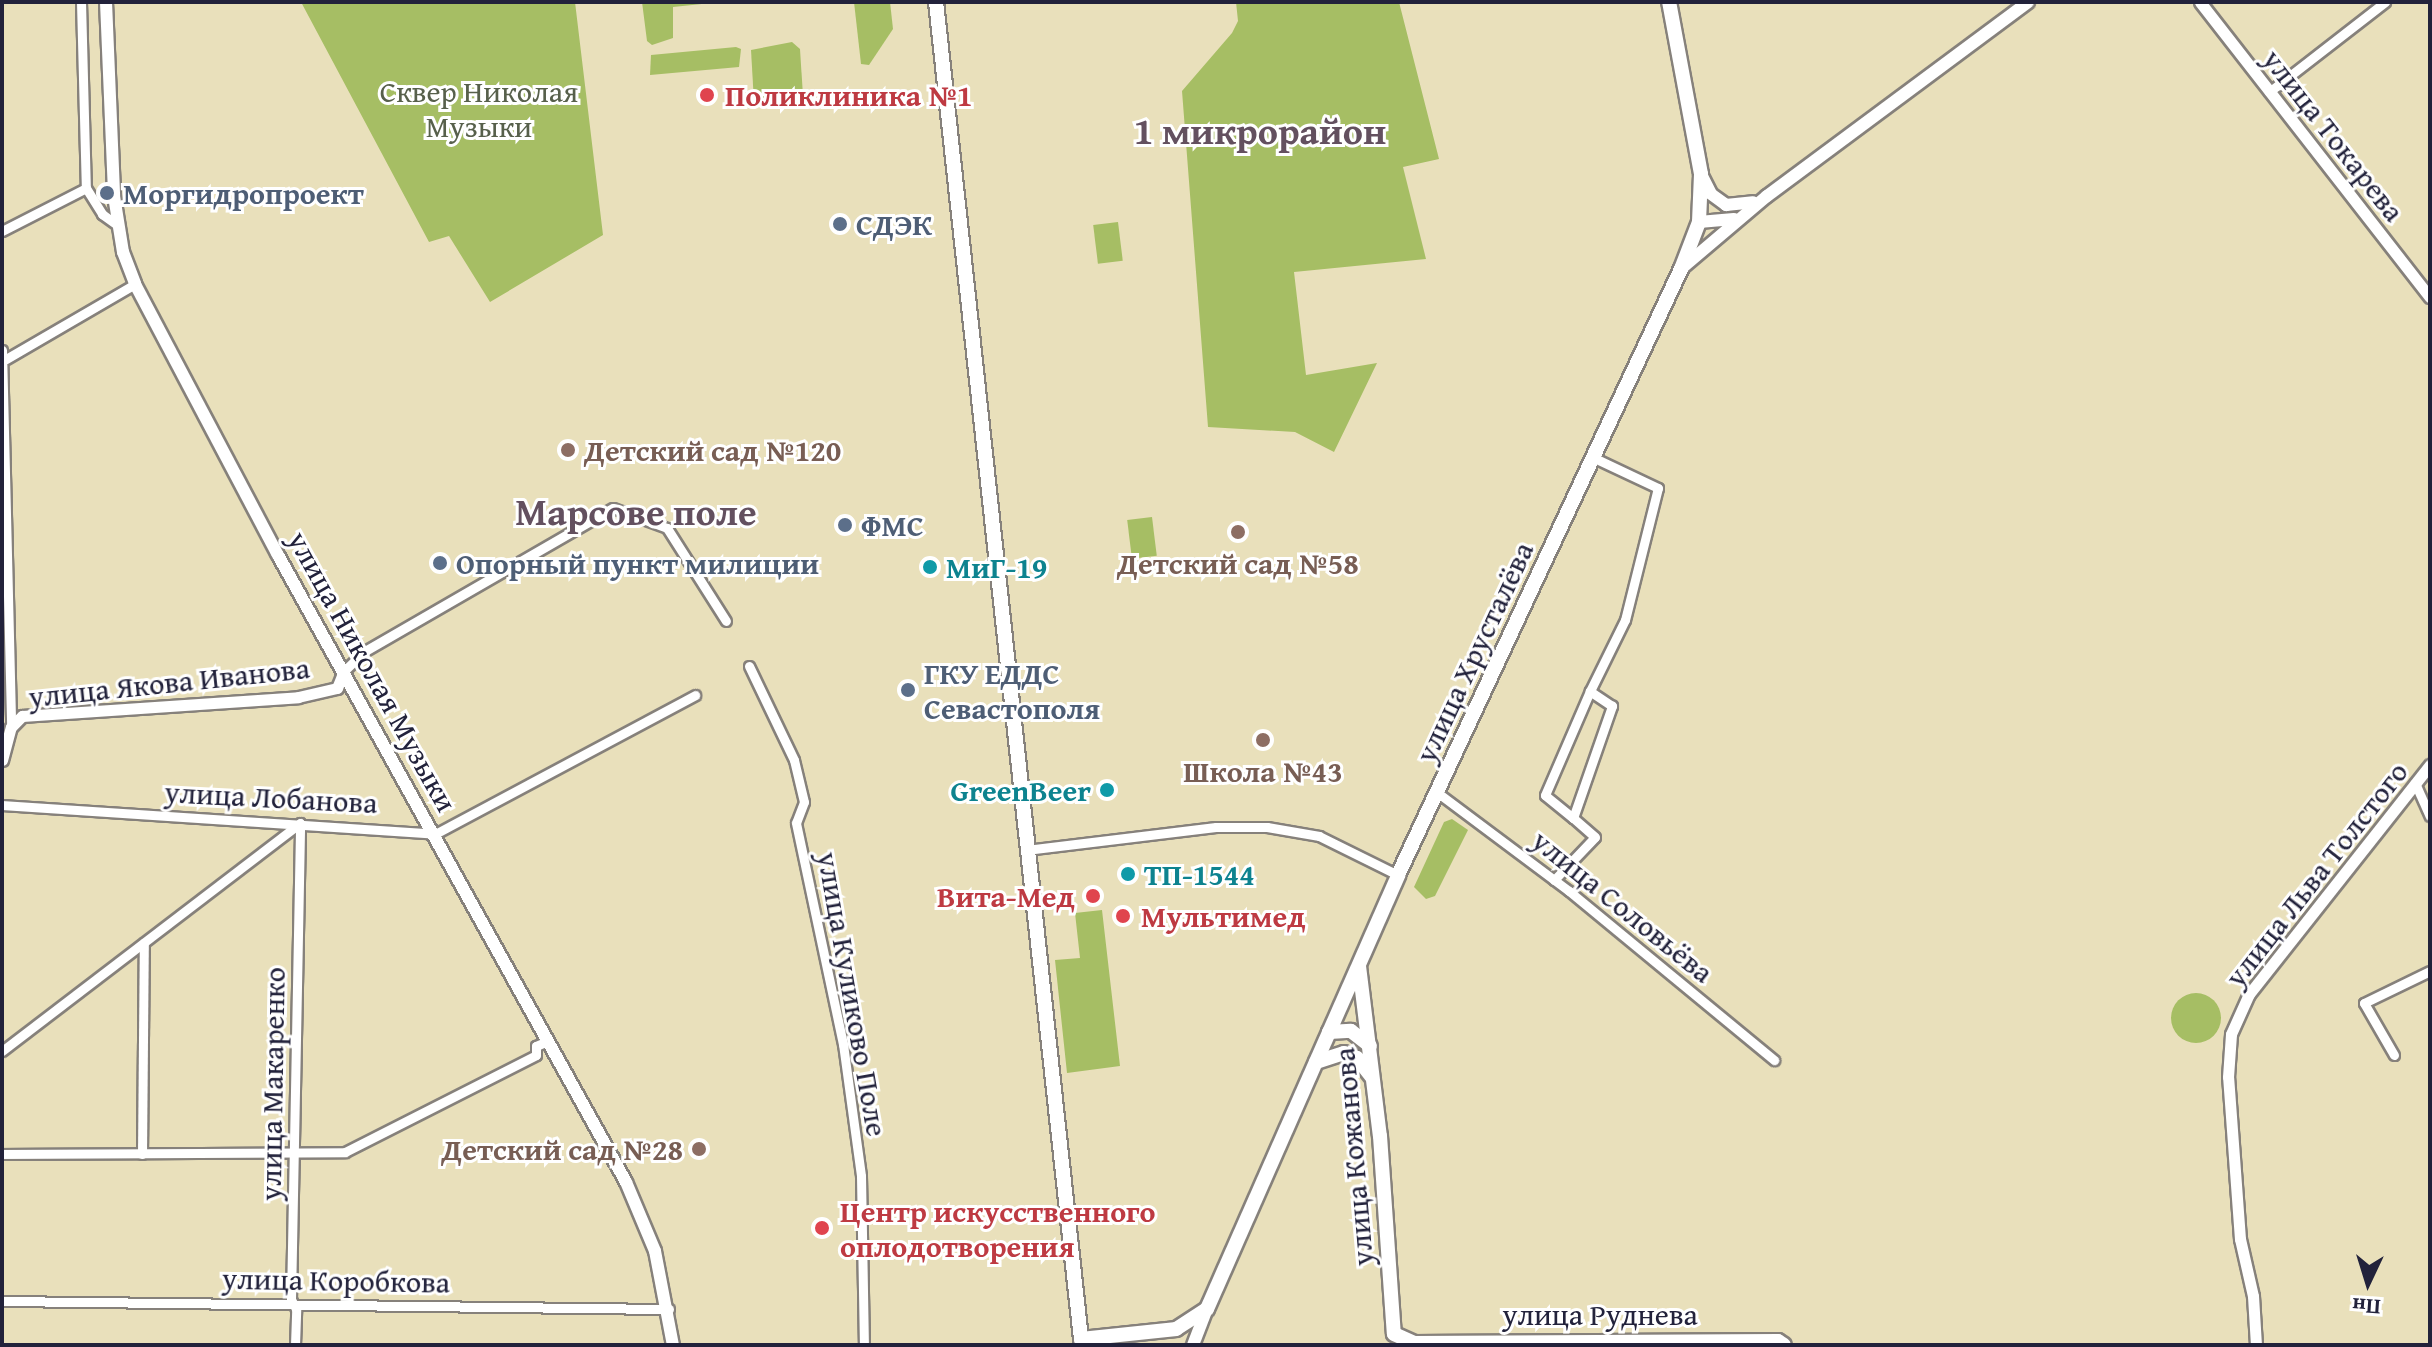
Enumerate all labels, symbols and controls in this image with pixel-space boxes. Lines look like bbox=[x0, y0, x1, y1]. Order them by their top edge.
street label: улица Токарева bbox=[2256, 42, 2412, 228]
park label: Сквер Николая Музыки bbox=[380, 73, 578, 144]
place label: Поликлиника №1 bbox=[725, 77, 973, 113]
marker: Поликлиника №1 bbox=[696, 84, 718, 106]
district label: 1 микрорайон bbox=[1134, 108, 1386, 154]
place label: Моргидропроект bbox=[123, 175, 364, 211]
marker: Моргидропроект bbox=[98, 184, 116, 202]
place label: СДЭК bbox=[856, 206, 932, 242]
marker: СДЭК bbox=[831, 215, 849, 233]
place label: Детский сад №120 bbox=[584, 432, 841, 468]
marker: Детский сад №120 bbox=[559, 441, 577, 459]
district label: Марсове поле bbox=[515, 489, 757, 535]
place label: ФМС bbox=[861, 507, 924, 543]
marker: ФМС bbox=[836, 516, 854, 534]
marker: Детский сад №58 bbox=[1229, 523, 1247, 541]
street label: улица Николая Музыки bbox=[281, 524, 465, 818]
street label: улица Хрусталёва bbox=[1407, 536, 1541, 768]
place label: Опорный пункт милиции bbox=[456, 545, 819, 581]
place label: Детский сад №58 bbox=[1117, 545, 1359, 581]
place label: МиГ-19 bbox=[946, 549, 1047, 585]
marker: Опорный пункт милиции bbox=[431, 554, 449, 572]
marker: МиГ-19 bbox=[921, 558, 939, 576]
street label: улица Якова Иванова bbox=[27, 649, 311, 715]
place label: ГКУ ЕДДС Севастополя bbox=[924, 655, 1100, 726]
marker: ГКУ ЕДДС Севастополя bbox=[899, 681, 917, 699]
marker: Школа №43 bbox=[1254, 731, 1272, 749]
place label: Школа №43 bbox=[1183, 753, 1343, 789]
street label: улица Льва Толстого bbox=[2217, 754, 2415, 994]
place label: GreenBeer bbox=[950, 772, 1091, 808]
street label: улица Лобанова bbox=[164, 773, 378, 821]
marker: GreenBeer bbox=[1098, 781, 1116, 799]
street label: улица Соловьёва bbox=[1525, 822, 1721, 990]
street label: улица Куликово Поле bbox=[810, 849, 896, 1139]
place label: ТП-1544 bbox=[1144, 856, 1255, 892]
marker: ТП-1544 bbox=[1119, 865, 1137, 883]
place label: Вита-Мед bbox=[937, 878, 1075, 914]
marker: Вита-Мед bbox=[1082, 885, 1104, 907]
place label: Мультимед bbox=[1141, 898, 1306, 934]
marker: Мультимед bbox=[1112, 905, 1134, 927]
street label: улица Макаренко bbox=[252, 967, 292, 1201]
street label: улица Кожанова bbox=[1326, 1046, 1380, 1268]
place label: Детский сад №28 bbox=[441, 1131, 683, 1167]
marker: Детский сад №28 bbox=[690, 1140, 708, 1158]
place label: Центр искусственного оплодотворения bbox=[840, 1193, 1156, 1264]
marker: Центр искусственного оплодотворения bbox=[811, 1217, 833, 1239]
north arrow bbox=[2328, 1243, 2408, 1323]
street label: улица Коробкова bbox=[222, 1260, 450, 1300]
text: Пн bbox=[2351, 1290, 2382, 1324]
street label: улица Руднева bbox=[1502, 1296, 1698, 1332]

